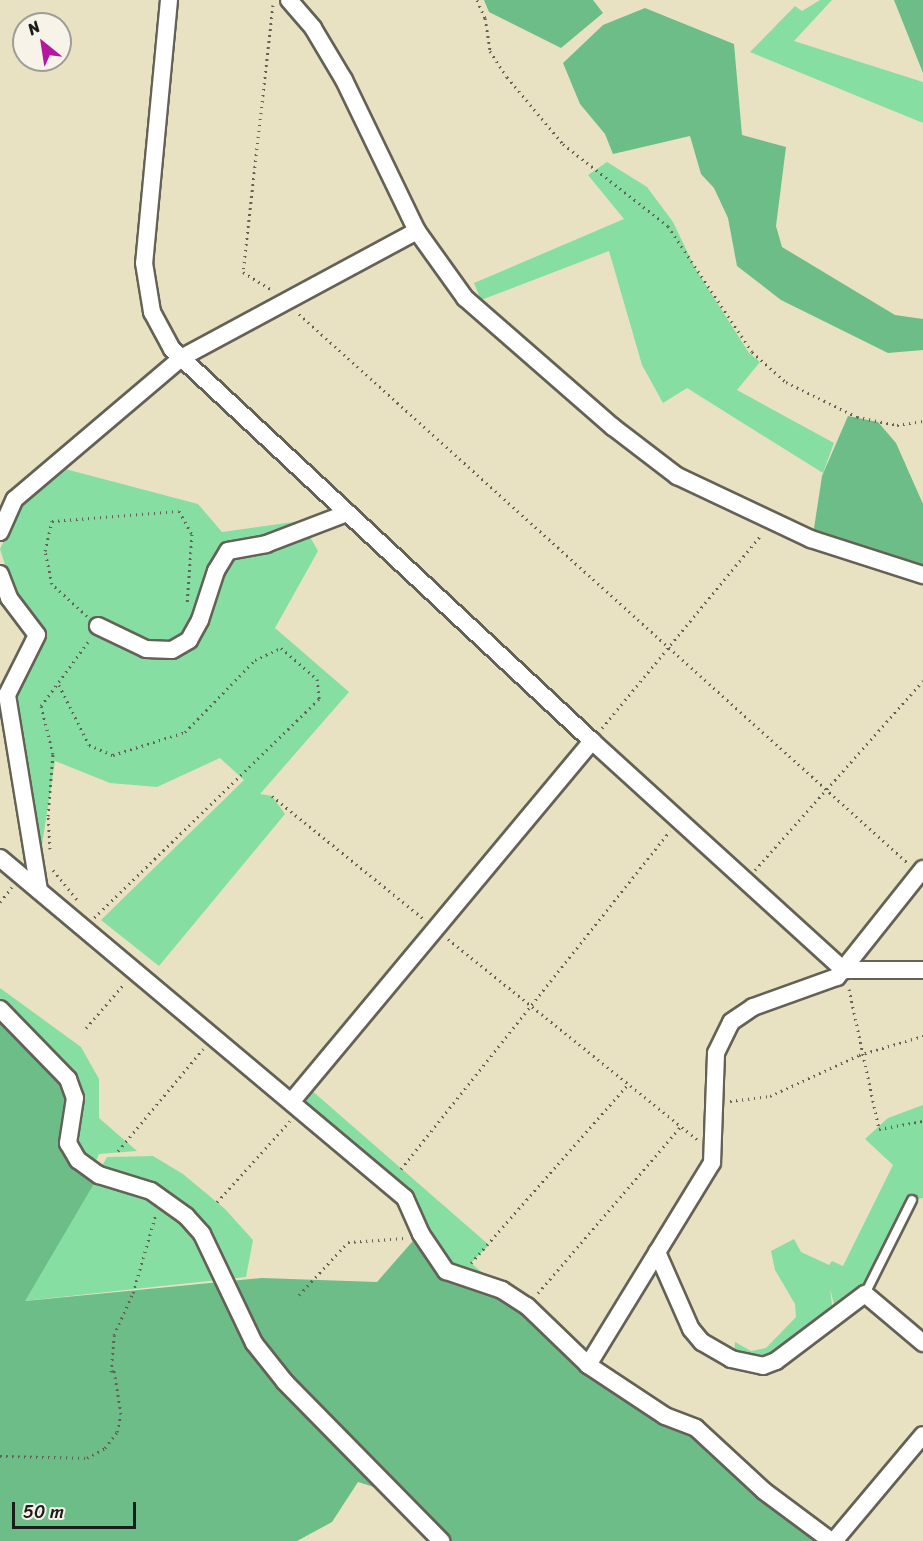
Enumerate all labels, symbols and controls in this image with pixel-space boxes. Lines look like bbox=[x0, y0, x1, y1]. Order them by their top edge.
north arrow bbox=[12, 12, 72, 72]
text: N bbox=[22, 12, 46, 43]
scale bar bbox=[15, 1490, 140, 1528]
text: 50 m bbox=[23, 1496, 64, 1528]

